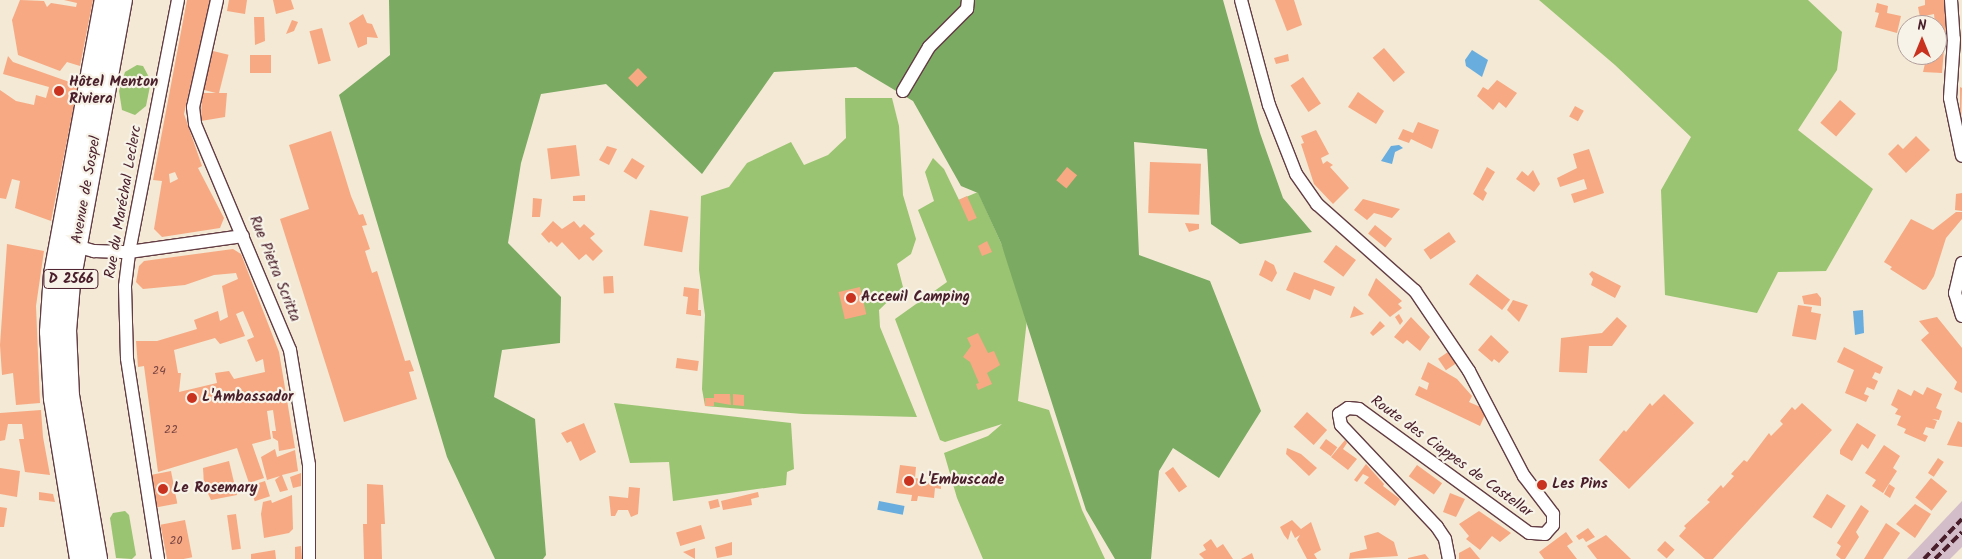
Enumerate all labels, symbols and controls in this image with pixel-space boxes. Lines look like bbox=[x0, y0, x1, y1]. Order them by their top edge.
north arrow bbox=[1897, 15, 1947, 65]
text: N bbox=[1918, 15, 1926, 37]
place label: Hôtel Menton Riviera bbox=[69, 73, 158, 108]
marker: Hôtel Menton Riviera bbox=[53, 85, 65, 97]
street label: Rue du Maréchal Leclerc bbox=[102, 124, 146, 280]
street label: Avenue de Sospel bbox=[69, 135, 105, 245]
street label: Rue Pietra Scritta bbox=[245, 213, 303, 325]
road number: D 2566 bbox=[42, 268, 100, 290]
place label: Acceuil Camping bbox=[861, 289, 970, 307]
marker: Acceuil Camping bbox=[845, 292, 857, 304]
house number: 24 bbox=[152, 364, 166, 378]
place label: L'Ambassador bbox=[202, 389, 293, 407]
marker: L'Ambassador bbox=[186, 392, 198, 404]
street label: Route des Ciappes de Castellar bbox=[1367, 392, 1535, 522]
house number: 22 bbox=[164, 423, 178, 437]
place label: L'Embuscade bbox=[919, 472, 1004, 490]
marker: L'Embuscade bbox=[903, 475, 915, 487]
place label: Les Pins bbox=[1552, 476, 1608, 494]
marker: Les Pins bbox=[1536, 479, 1548, 491]
place label: Le Rosemary bbox=[173, 480, 258, 498]
marker: Le Rosemary bbox=[157, 483, 169, 495]
house number: 20 bbox=[170, 534, 182, 548]

